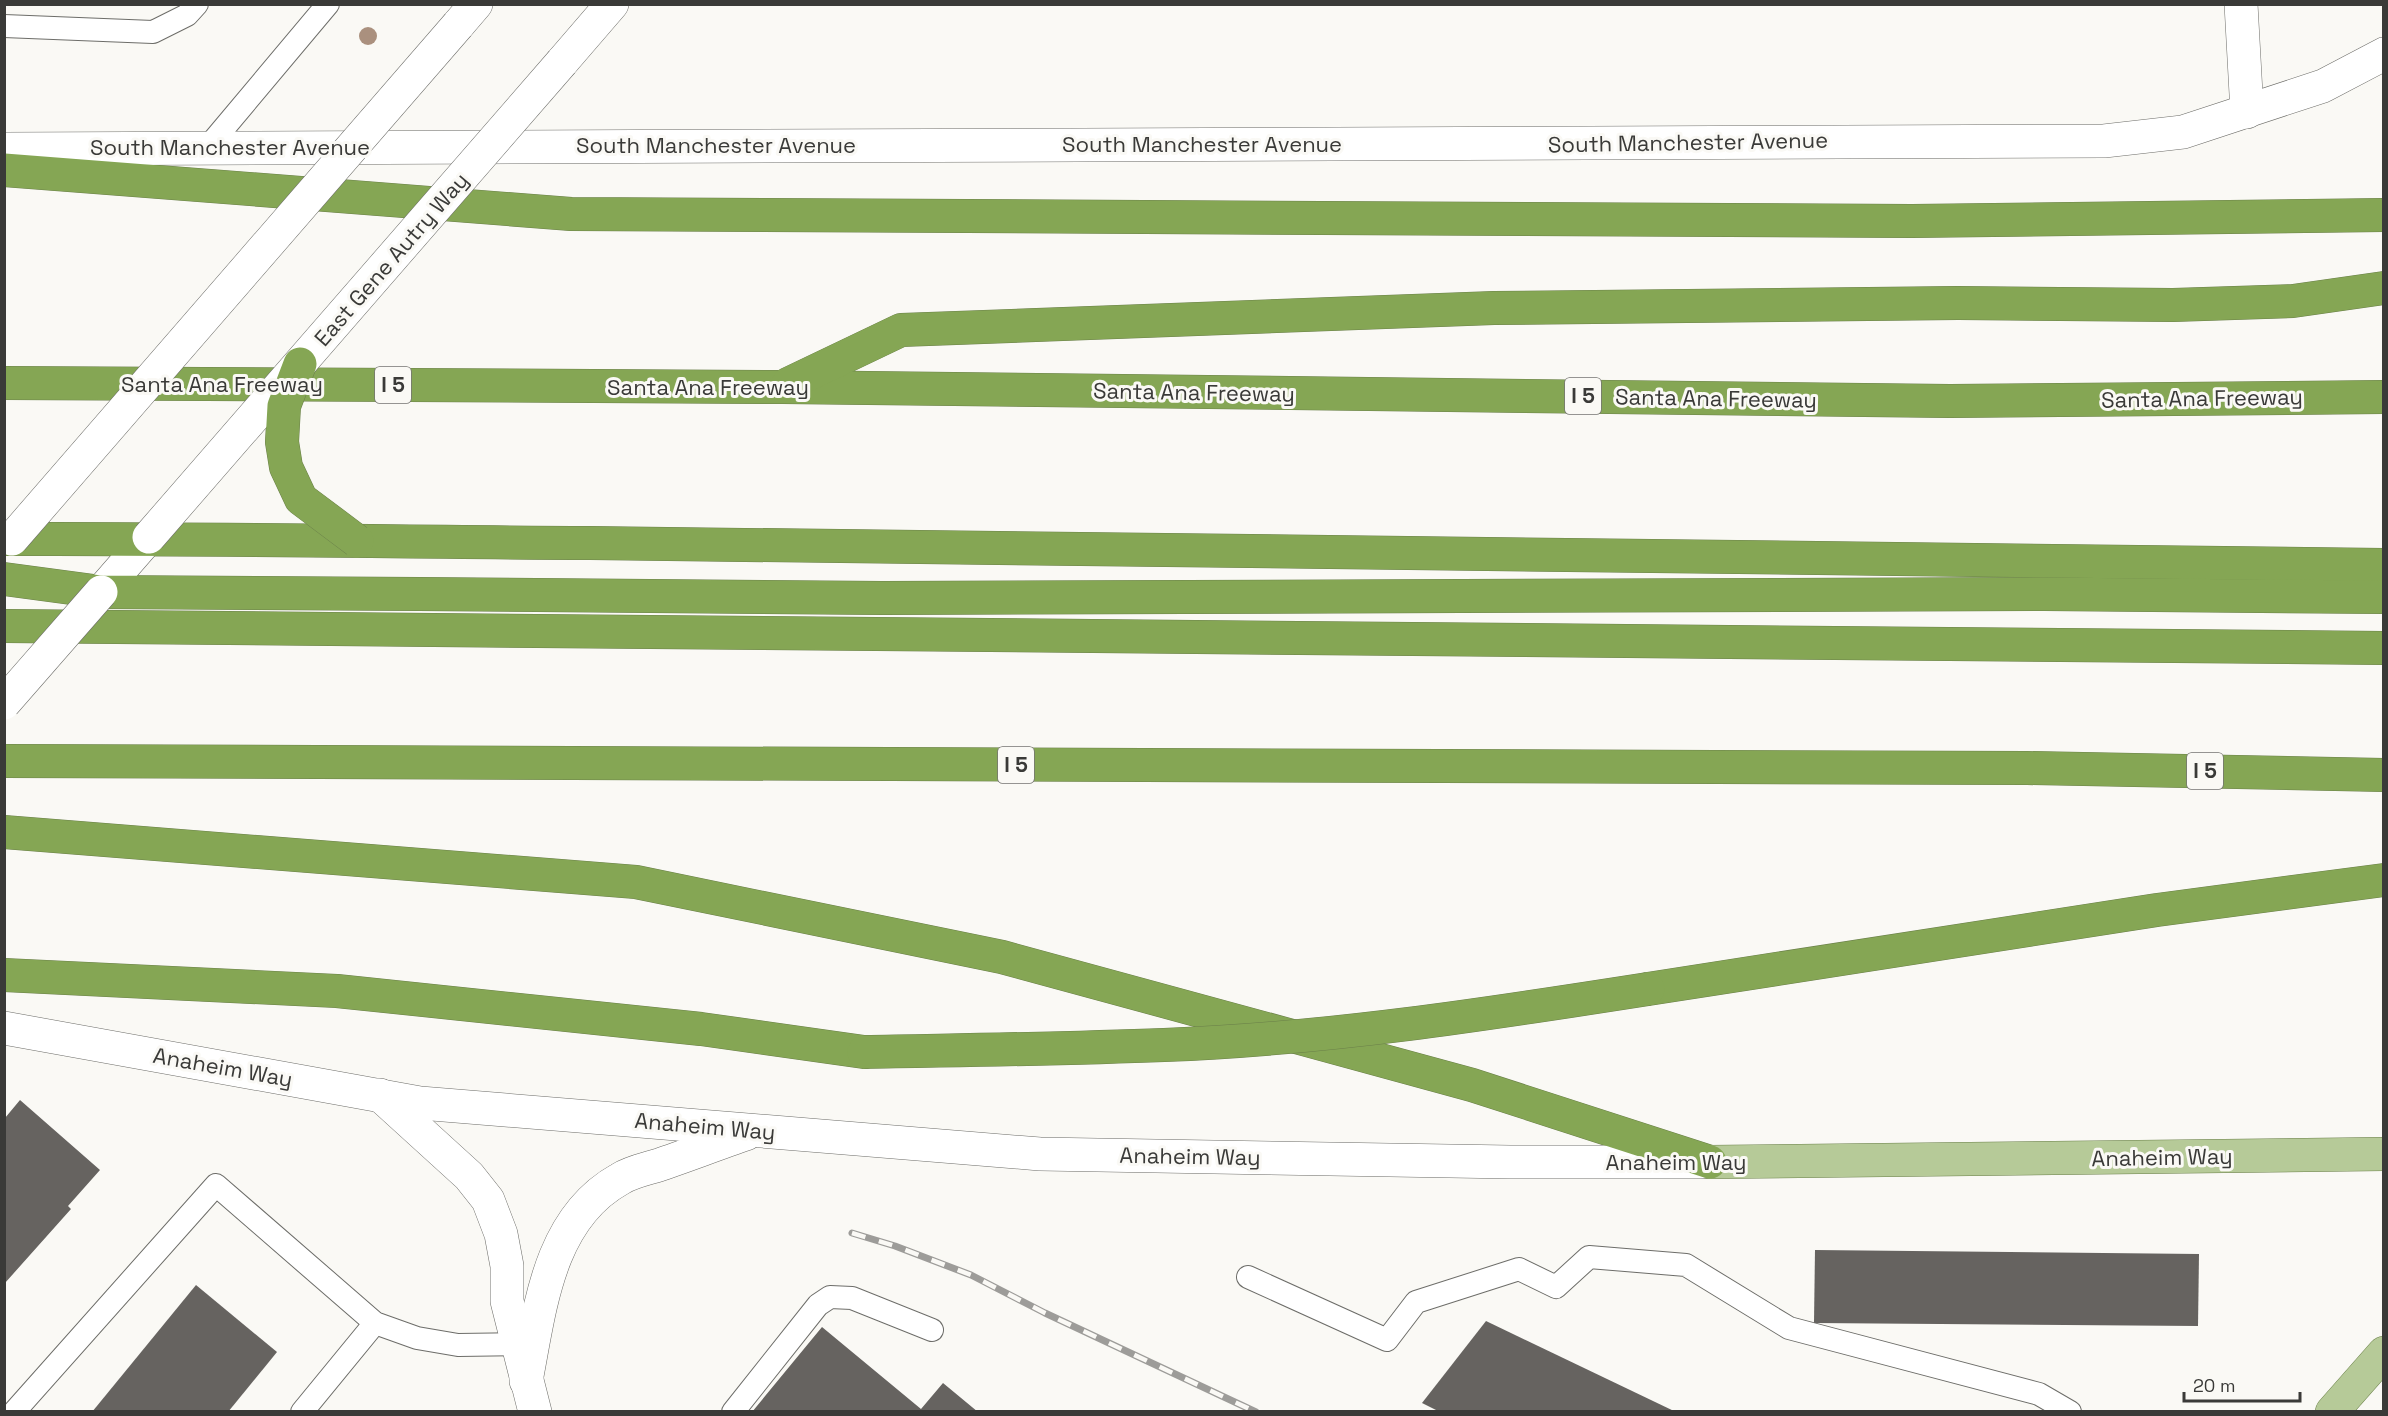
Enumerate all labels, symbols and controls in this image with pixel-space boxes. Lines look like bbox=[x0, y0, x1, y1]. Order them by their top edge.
street label: South Manchester Avenue bbox=[1548, 126, 1828, 158]
street label: South Manchester Avenue bbox=[1062, 130, 1342, 158]
street label: South Manchester Avenue bbox=[576, 131, 856, 159]
street label: South Manchester Avenue bbox=[90, 133, 370, 161]
street label: East Gene Autry Way bbox=[308, 166, 474, 352]
road number: I 5 bbox=[375, 367, 411, 403]
street label: Santa Ana Freeway bbox=[121, 370, 323, 398]
street label: Santa Ana Freeway bbox=[607, 373, 809, 401]
street label: Santa Ana Freeway bbox=[1093, 376, 1295, 408]
road number: I 5 bbox=[1565, 378, 1601, 414]
street label: Santa Ana Freeway bbox=[1615, 382, 1817, 414]
street label: Santa Ana Freeway bbox=[2101, 382, 2303, 414]
road number: I 5 bbox=[998, 747, 1034, 783]
road number: I 5 bbox=[2187, 753, 2223, 789]
street label: Anaheim Way bbox=[151, 1041, 295, 1093]
street label: Anaheim Way bbox=[633, 1106, 777, 1146]
street label: Anaheim Way bbox=[1119, 1141, 1261, 1171]
street label: Anaheim Way bbox=[2091, 1142, 2233, 1172]
street label: Anaheim Way bbox=[1605, 1148, 1747, 1176]
scale bar bbox=[2184, 1365, 2300, 1403]
text: 20 m bbox=[2193, 1374, 2236, 1397]

